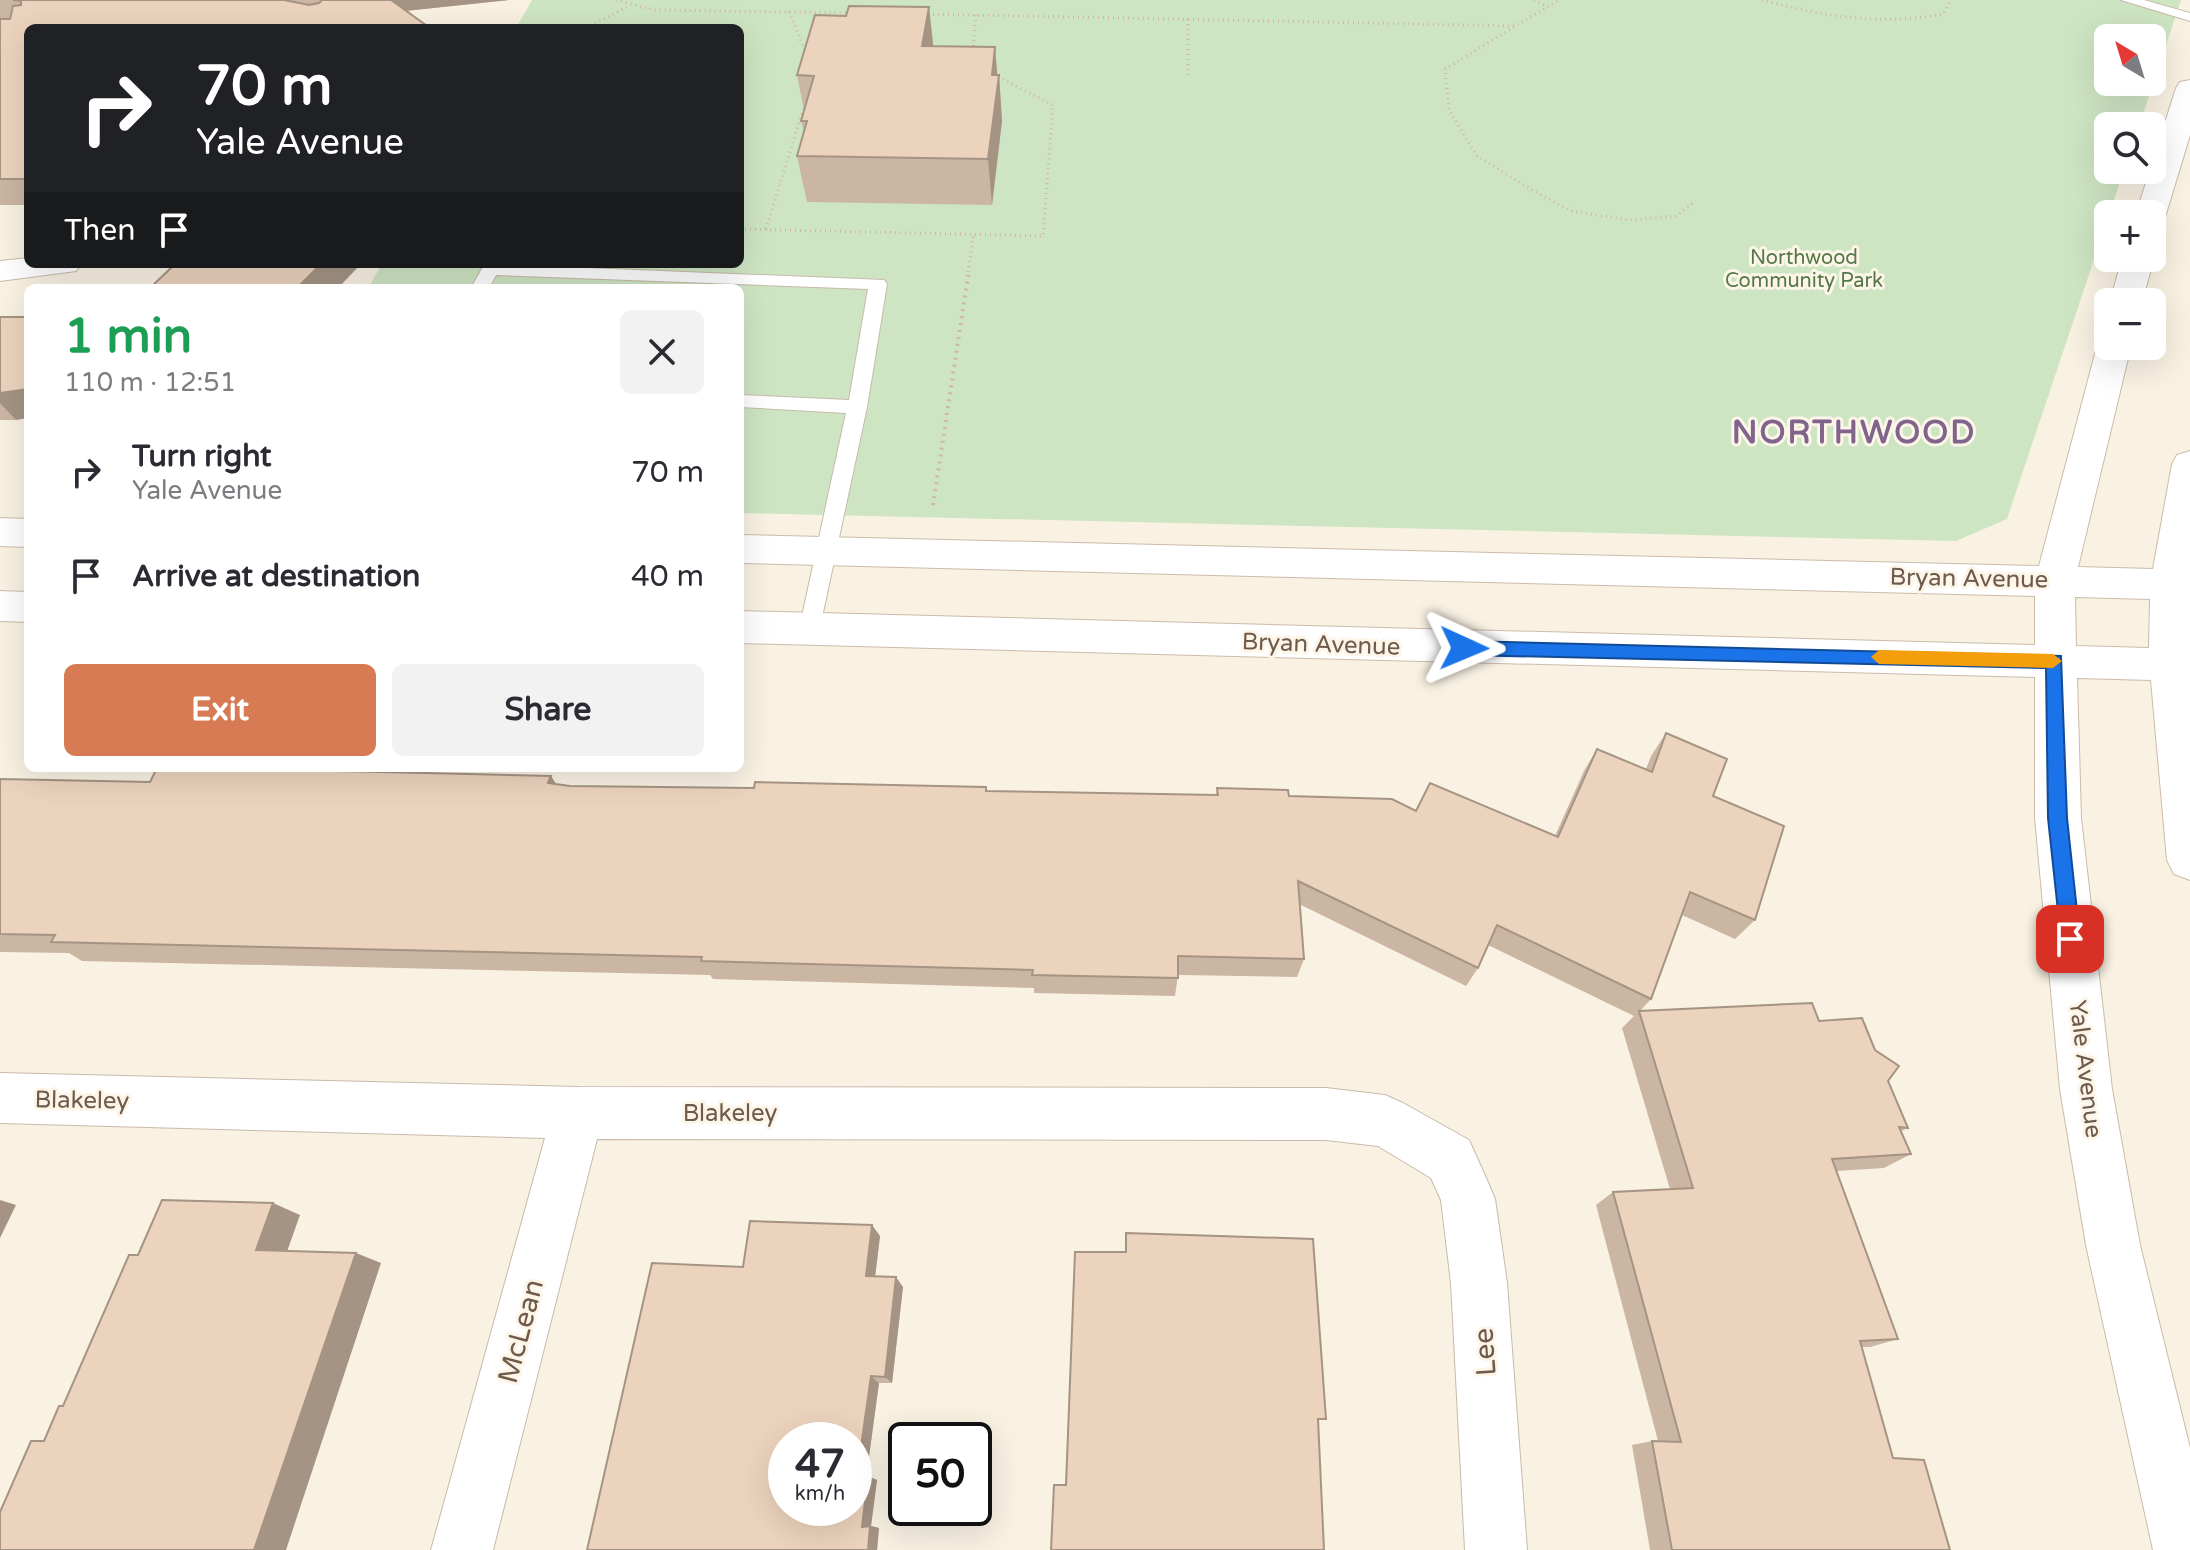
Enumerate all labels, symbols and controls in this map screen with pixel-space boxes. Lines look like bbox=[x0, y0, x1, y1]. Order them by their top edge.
north arrow bbox=[2094, 24, 2166, 96]
map controls bbox=[2094, 24, 2166, 360]
text: 70 m bbox=[196, 53, 332, 120]
icon: right bbox=[64, 56, 168, 160]
button: search bbox=[2094, 112, 2166, 184]
text: Yale Avenue bbox=[196, 121, 404, 164]
button: + bbox=[2094, 200, 2166, 272]
icon: arrive bbox=[152, 208, 196, 252]
text: Then bbox=[64, 212, 136, 249]
park label: Northwood Community Park bbox=[1725, 246, 1883, 293]
button: − bbox=[2094, 288, 2166, 360]
text: 1 min bbox=[64, 308, 192, 366]
button: close bbox=[620, 310, 704, 394]
text: 110 m · 12:51 bbox=[64, 367, 236, 398]
district label: NORTHWOOD bbox=[1732, 414, 1976, 452]
text: Turn right bbox=[132, 438, 272, 475]
icon: right bbox=[64, 450, 108, 494]
text: 70 m bbox=[631, 454, 704, 491]
text: Yale Avenue bbox=[132, 475, 282, 506]
icon: arrive bbox=[64, 554, 108, 598]
text: Arrive at destination bbox=[132, 558, 420, 595]
text: 40 m bbox=[631, 558, 704, 595]
street label: Bryan Avenue bbox=[1889, 563, 2049, 594]
position arrow bbox=[1422, 606, 1506, 690]
street label: Bryan Avenue bbox=[1241, 627, 1401, 662]
button: Exit bbox=[64, 664, 376, 756]
button: Share bbox=[392, 664, 704, 756]
pin bbox=[2036, 905, 2104, 973]
icon: arrive bbox=[2048, 917, 2092, 961]
street label: Yale Avenue bbox=[2063, 999, 2108, 1140]
street label: Blakeley bbox=[34, 1085, 130, 1116]
street label: Blakeley bbox=[683, 1099, 777, 1128]
street label: McLean bbox=[491, 1275, 551, 1387]
street label: Lee bbox=[1466, 1327, 1504, 1377]
speed limit sign: 50 bbox=[888, 1422, 992, 1526]
text: 47 bbox=[795, 1440, 845, 1488]
text: km/h bbox=[795, 1482, 845, 1506]

